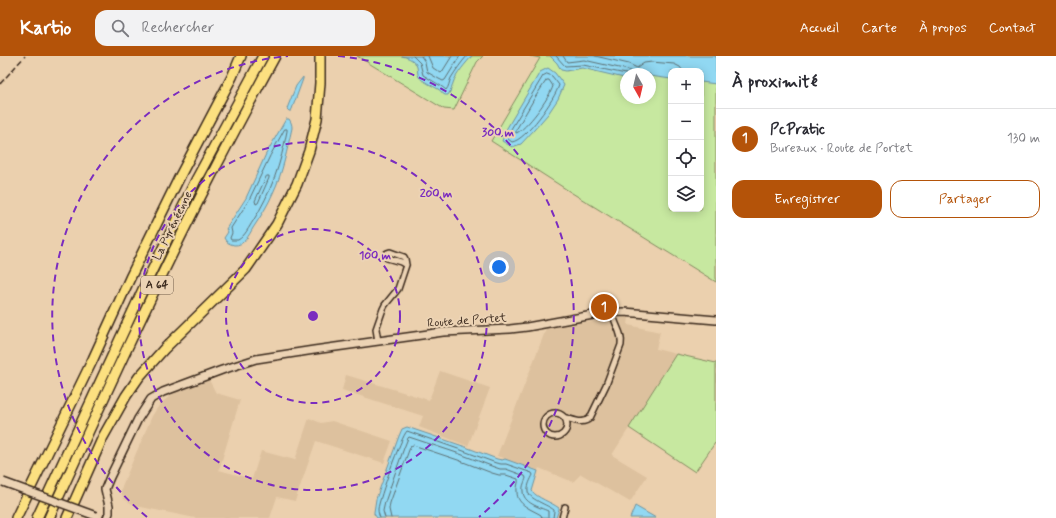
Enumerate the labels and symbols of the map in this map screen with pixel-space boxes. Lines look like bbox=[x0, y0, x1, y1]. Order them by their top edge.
north arrow bbox=[620, 68, 656, 104]
text: 300 m bbox=[482, 125, 515, 141]
text: 200 m bbox=[420, 186, 453, 202]
street label: La Pyrénéenne bbox=[149, 189, 197, 263]
text: 100 m bbox=[359, 248, 392, 264]
your location bbox=[489, 257, 509, 277]
road number: A 64 bbox=[141, 276, 173, 294]
pin: 1 bbox=[591, 292, 617, 322]
centre of rings bbox=[306, 309, 320, 323]
street label: Route de Portet bbox=[427, 310, 507, 332]

